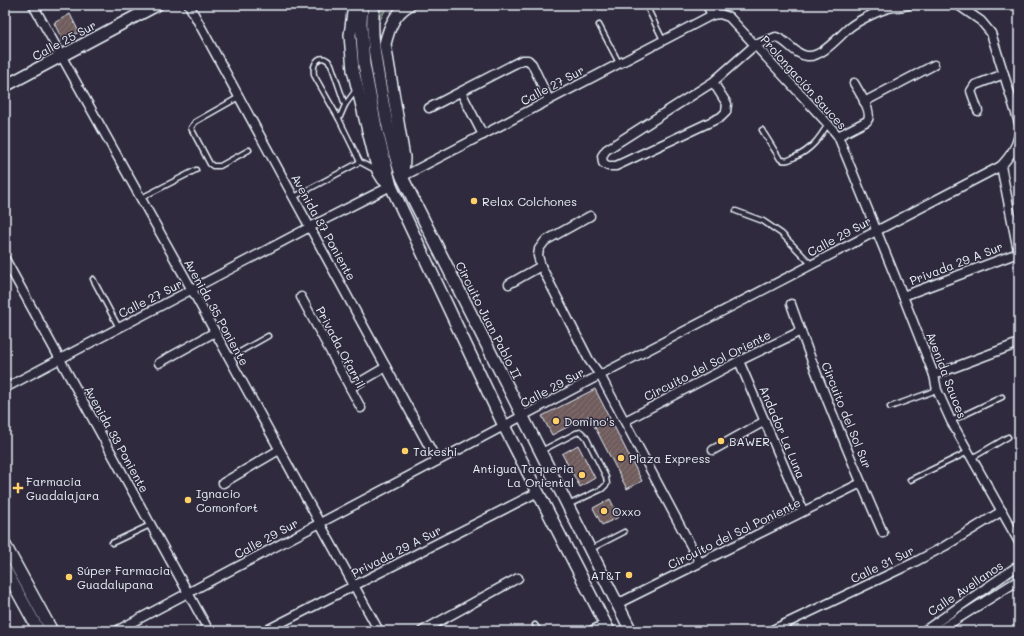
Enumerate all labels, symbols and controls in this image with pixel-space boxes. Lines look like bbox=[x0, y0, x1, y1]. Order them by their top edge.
street label: Calle 25 Sur bbox=[29, 16, 99, 64]
street label: Prolongación Sauces bbox=[758, 32, 851, 132]
street label: Calle 27 Sur bbox=[517, 62, 587, 108]
street label: Avenida 37 Poniente bbox=[288, 171, 360, 283]
place label: Relax Colchones bbox=[482, 193, 577, 209]
marker: Relax Colchones bbox=[469, 196, 479, 206]
street label: Calle 29 Sur bbox=[804, 212, 874, 260]
street label: Privada 29 A Sur bbox=[907, 238, 1005, 288]
street label: Avenida 35 Poniente bbox=[181, 256, 253, 368]
street label: Circuito Juan Pablo II bbox=[452, 259, 526, 381]
street label: Calle 27 Sur bbox=[115, 275, 185, 321]
street label: Privada Ofarril bbox=[313, 303, 369, 391]
street label: Circuito del Sol Oriente bbox=[641, 326, 773, 404]
street label: Avenida Sauces bbox=[923, 330, 971, 421]
street label: Circuito del Sol Sur bbox=[818, 359, 876, 471]
street label: Calle 29 Sur bbox=[517, 363, 587, 411]
street label: Avenida 33 Poniente bbox=[81, 383, 153, 495]
street label: Andador La Luna bbox=[756, 383, 810, 481]
place label: Domino's bbox=[564, 413, 615, 429]
marker: Domino's bbox=[551, 416, 561, 426]
place label: BAWER bbox=[729, 433, 770, 449]
marker: BAWER bbox=[716, 436, 726, 446]
place label: Takeshi bbox=[413, 443, 457, 459]
marker: Takeshi bbox=[400, 446, 410, 456]
place label: Plaza Express bbox=[629, 450, 710, 466]
marker: Plaza Express bbox=[616, 453, 626, 463]
place label: Antigua Taqueria La Oriental bbox=[472, 460, 574, 490]
marker: Antigua Taqueria La Oriental bbox=[577, 470, 587, 480]
place label: Farmacia Guadalajara bbox=[26, 473, 100, 503]
marker: Farmacia Guadalajara bbox=[13, 483, 23, 493]
place label: Ignacio Comonfort bbox=[196, 485, 258, 515]
street label: Circuito del Sol Poniente bbox=[665, 494, 803, 572]
marker: Ignacio Comonfort bbox=[183, 495, 193, 505]
place label: Oxxo bbox=[612, 503, 641, 519]
marker: Oxxo bbox=[599, 506, 609, 516]
street label: Calle 29 Sur bbox=[231, 514, 301, 562]
street label: Privada 29 A Sur bbox=[348, 521, 444, 581]
street label: Calle 31 Sur bbox=[848, 542, 916, 586]
street label: Calle Avellanos bbox=[924, 557, 1006, 619]
place label: Súper Farmacia Guadalupana bbox=[77, 562, 170, 592]
place label: AT&T bbox=[591, 567, 621, 583]
marker: AT&T bbox=[624, 570, 634, 580]
marker: Súper Farmacia Guadalupana bbox=[64, 572, 74, 582]

